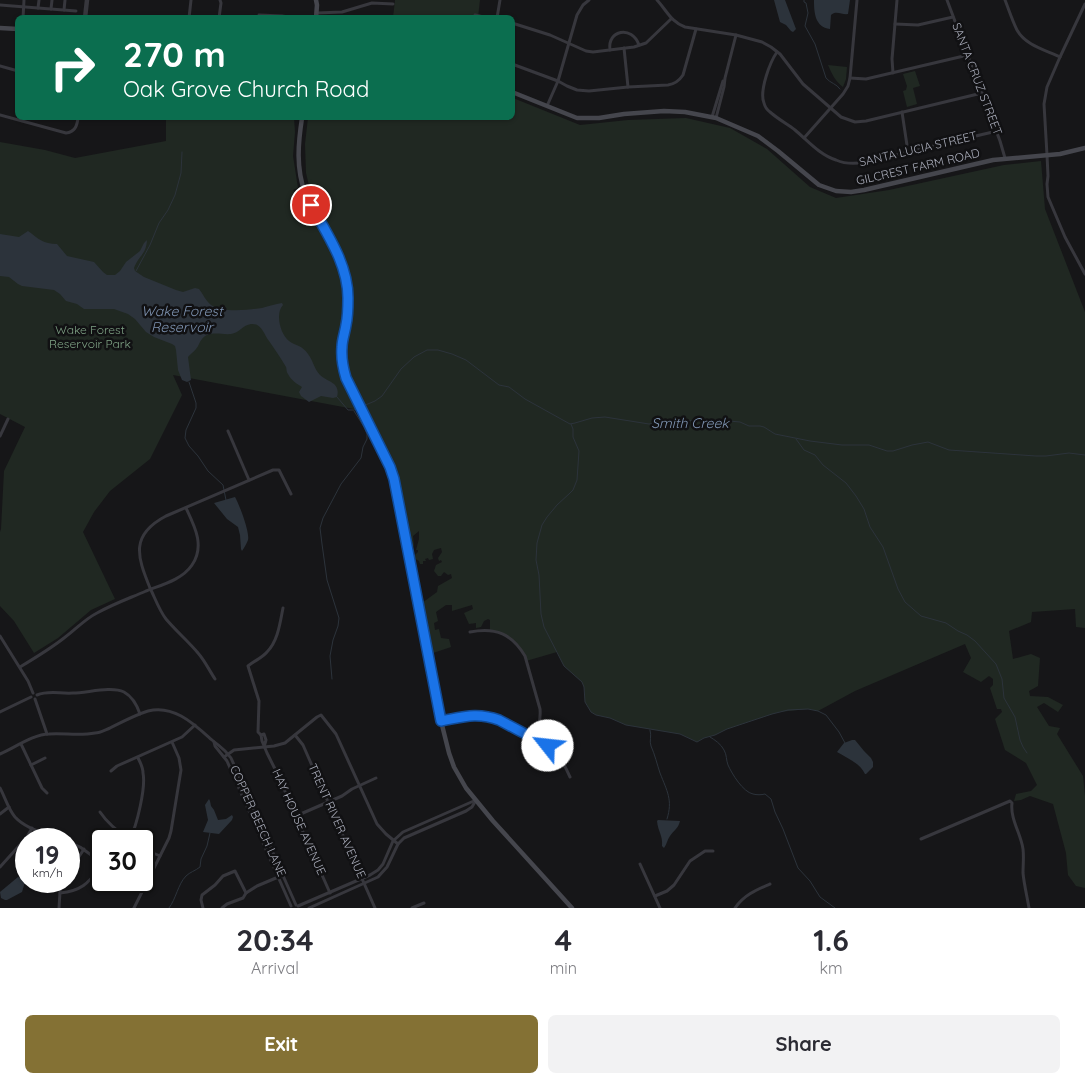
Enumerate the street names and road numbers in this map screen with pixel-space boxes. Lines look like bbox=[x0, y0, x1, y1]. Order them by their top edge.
street label: SANTA CRUZ STREET bbox=[949, 20, 1006, 137]
street label: SANTA LUCIA STREET bbox=[858, 128, 978, 169]
street label: GILCREST FARM ROAD bbox=[855, 145, 982, 188]
street label: TRENT RIVER AVENUE bbox=[305, 761, 370, 881]
street label: COPPER BEECH LANE bbox=[227, 763, 290, 879]
street label: HAY HOUSE AVENUE bbox=[269, 766, 330, 877]

